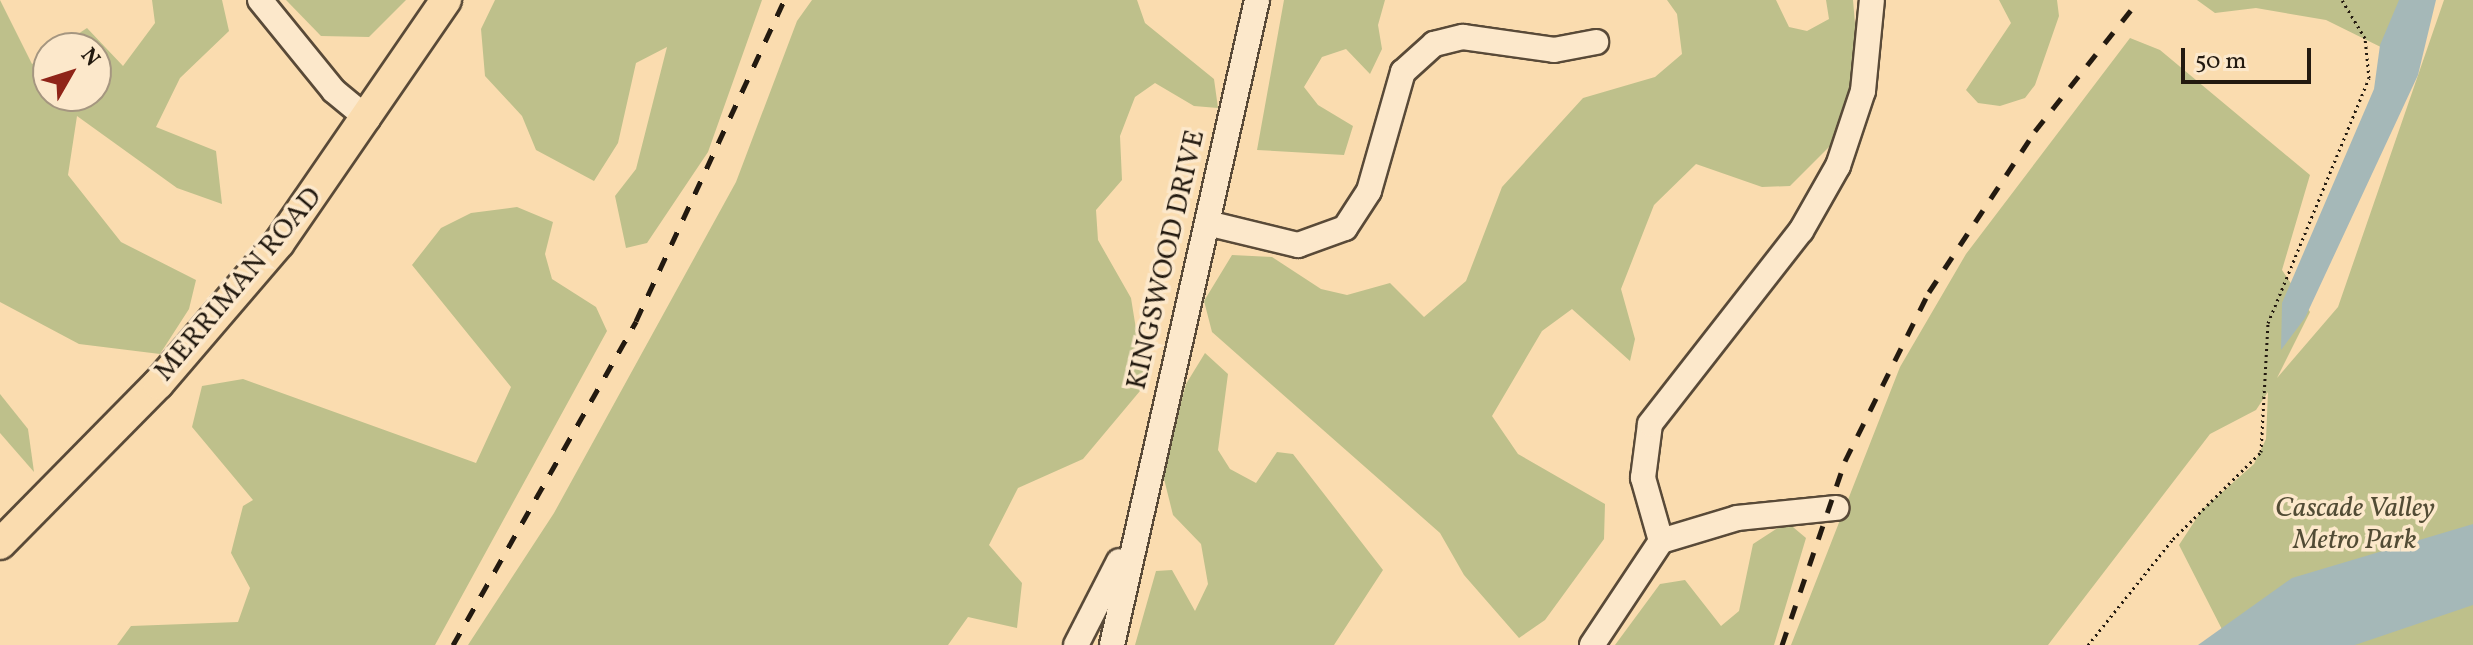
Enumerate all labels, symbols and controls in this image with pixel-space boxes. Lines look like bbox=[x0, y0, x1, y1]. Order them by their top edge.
north arrow bbox=[32, 32, 112, 112]
scale bar bbox=[2185, 32, 2315, 82]
text: N bbox=[72, 42, 107, 74]
text: 50 m bbox=[2195, 45, 2247, 79]
street label: KINGSWOOD DRIVE bbox=[1121, 127, 1213, 393]
street label: MERRIMAN ROAD bbox=[148, 181, 330, 389]
park label: Cascade Valley Metro Park bbox=[2275, 492, 2435, 558]

